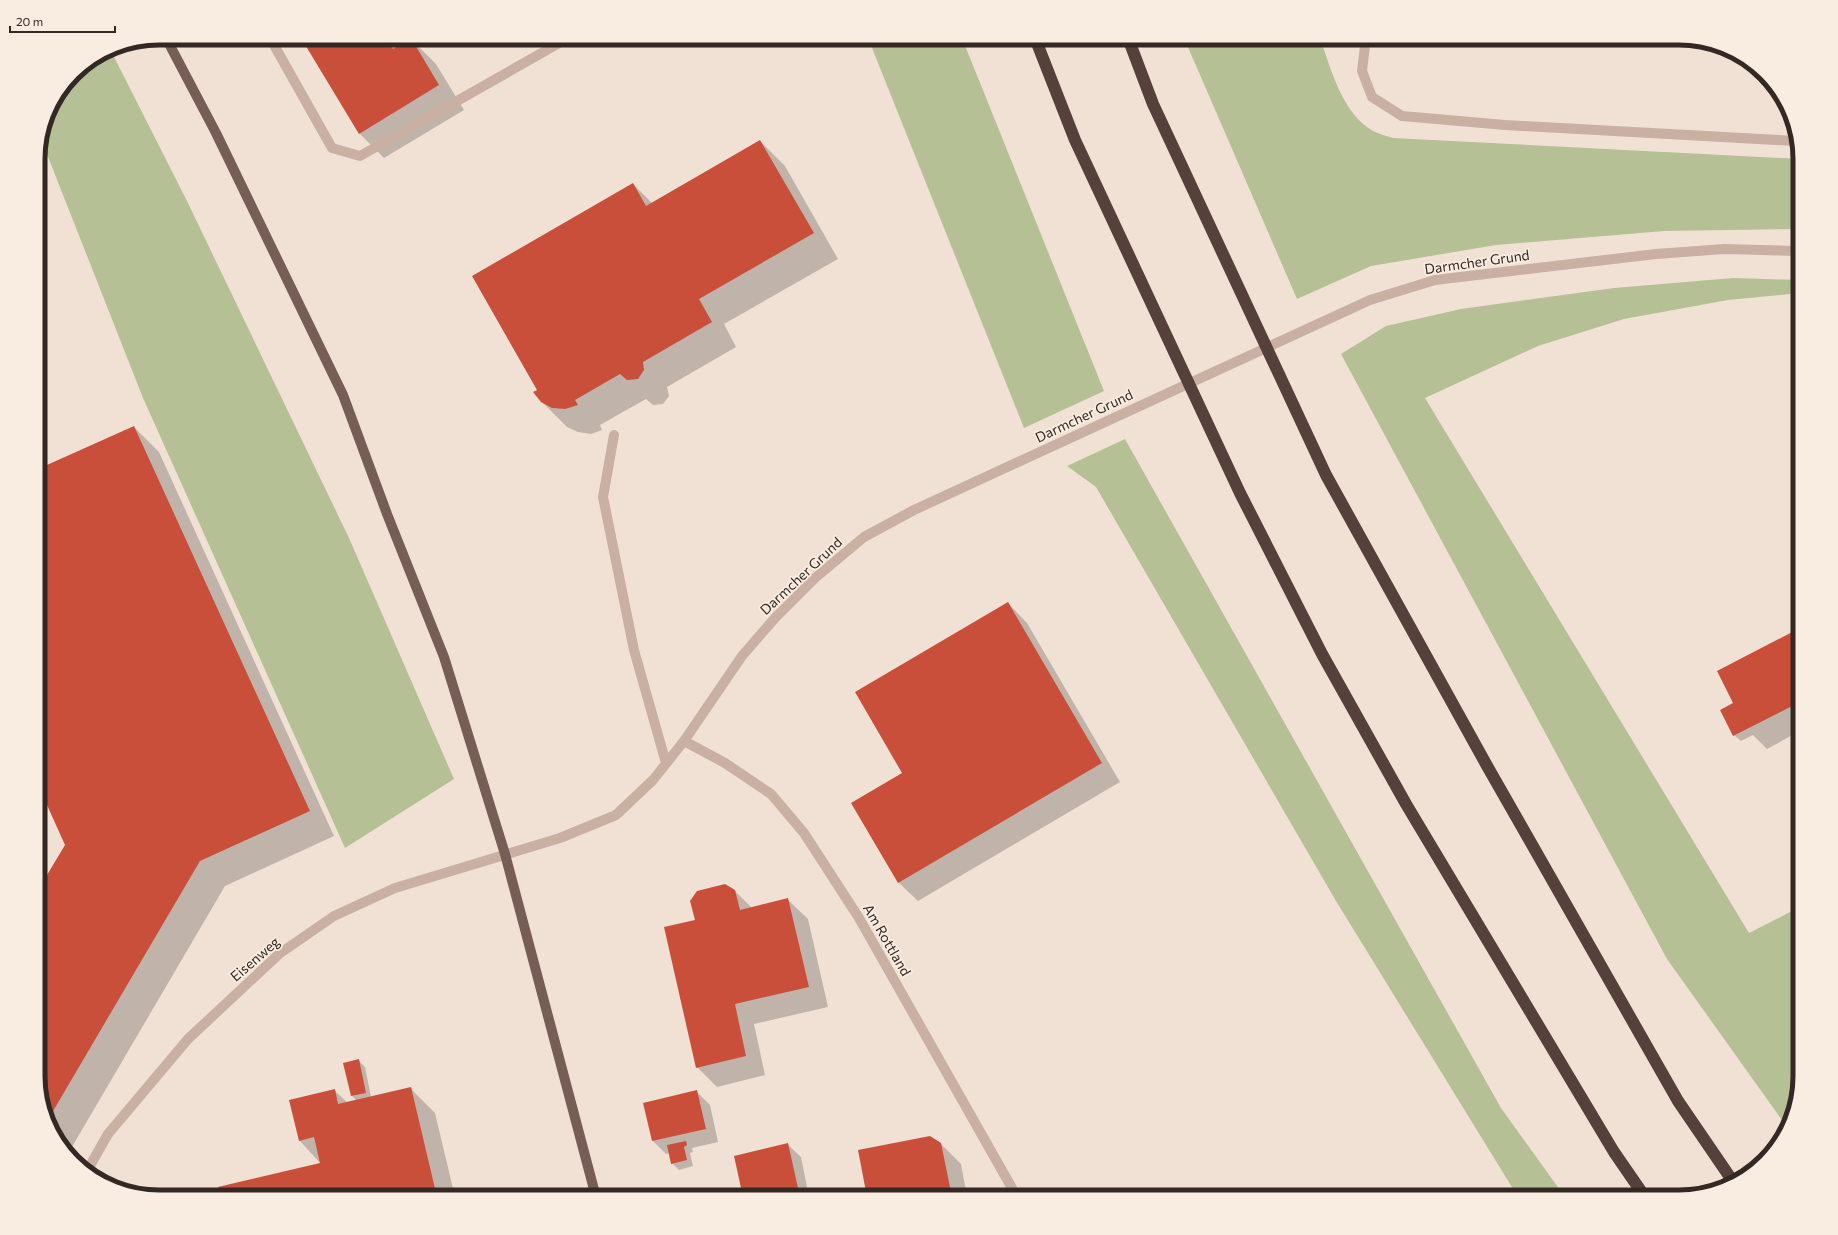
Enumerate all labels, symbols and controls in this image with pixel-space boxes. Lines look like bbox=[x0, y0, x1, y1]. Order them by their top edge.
scale bar bbox=[10, 8, 115, 34]
text: 20 m bbox=[16, 14, 43, 28]
street label: Darmcher Grund bbox=[1423, 246, 1531, 277]
street label: Darmcher Grund bbox=[1032, 385, 1135, 446]
street label: Darmcher Grund bbox=[756, 533, 845, 618]
street label: Am Rottland bbox=[860, 901, 915, 979]
street label: Eisenweg bbox=[227, 932, 283, 985]

